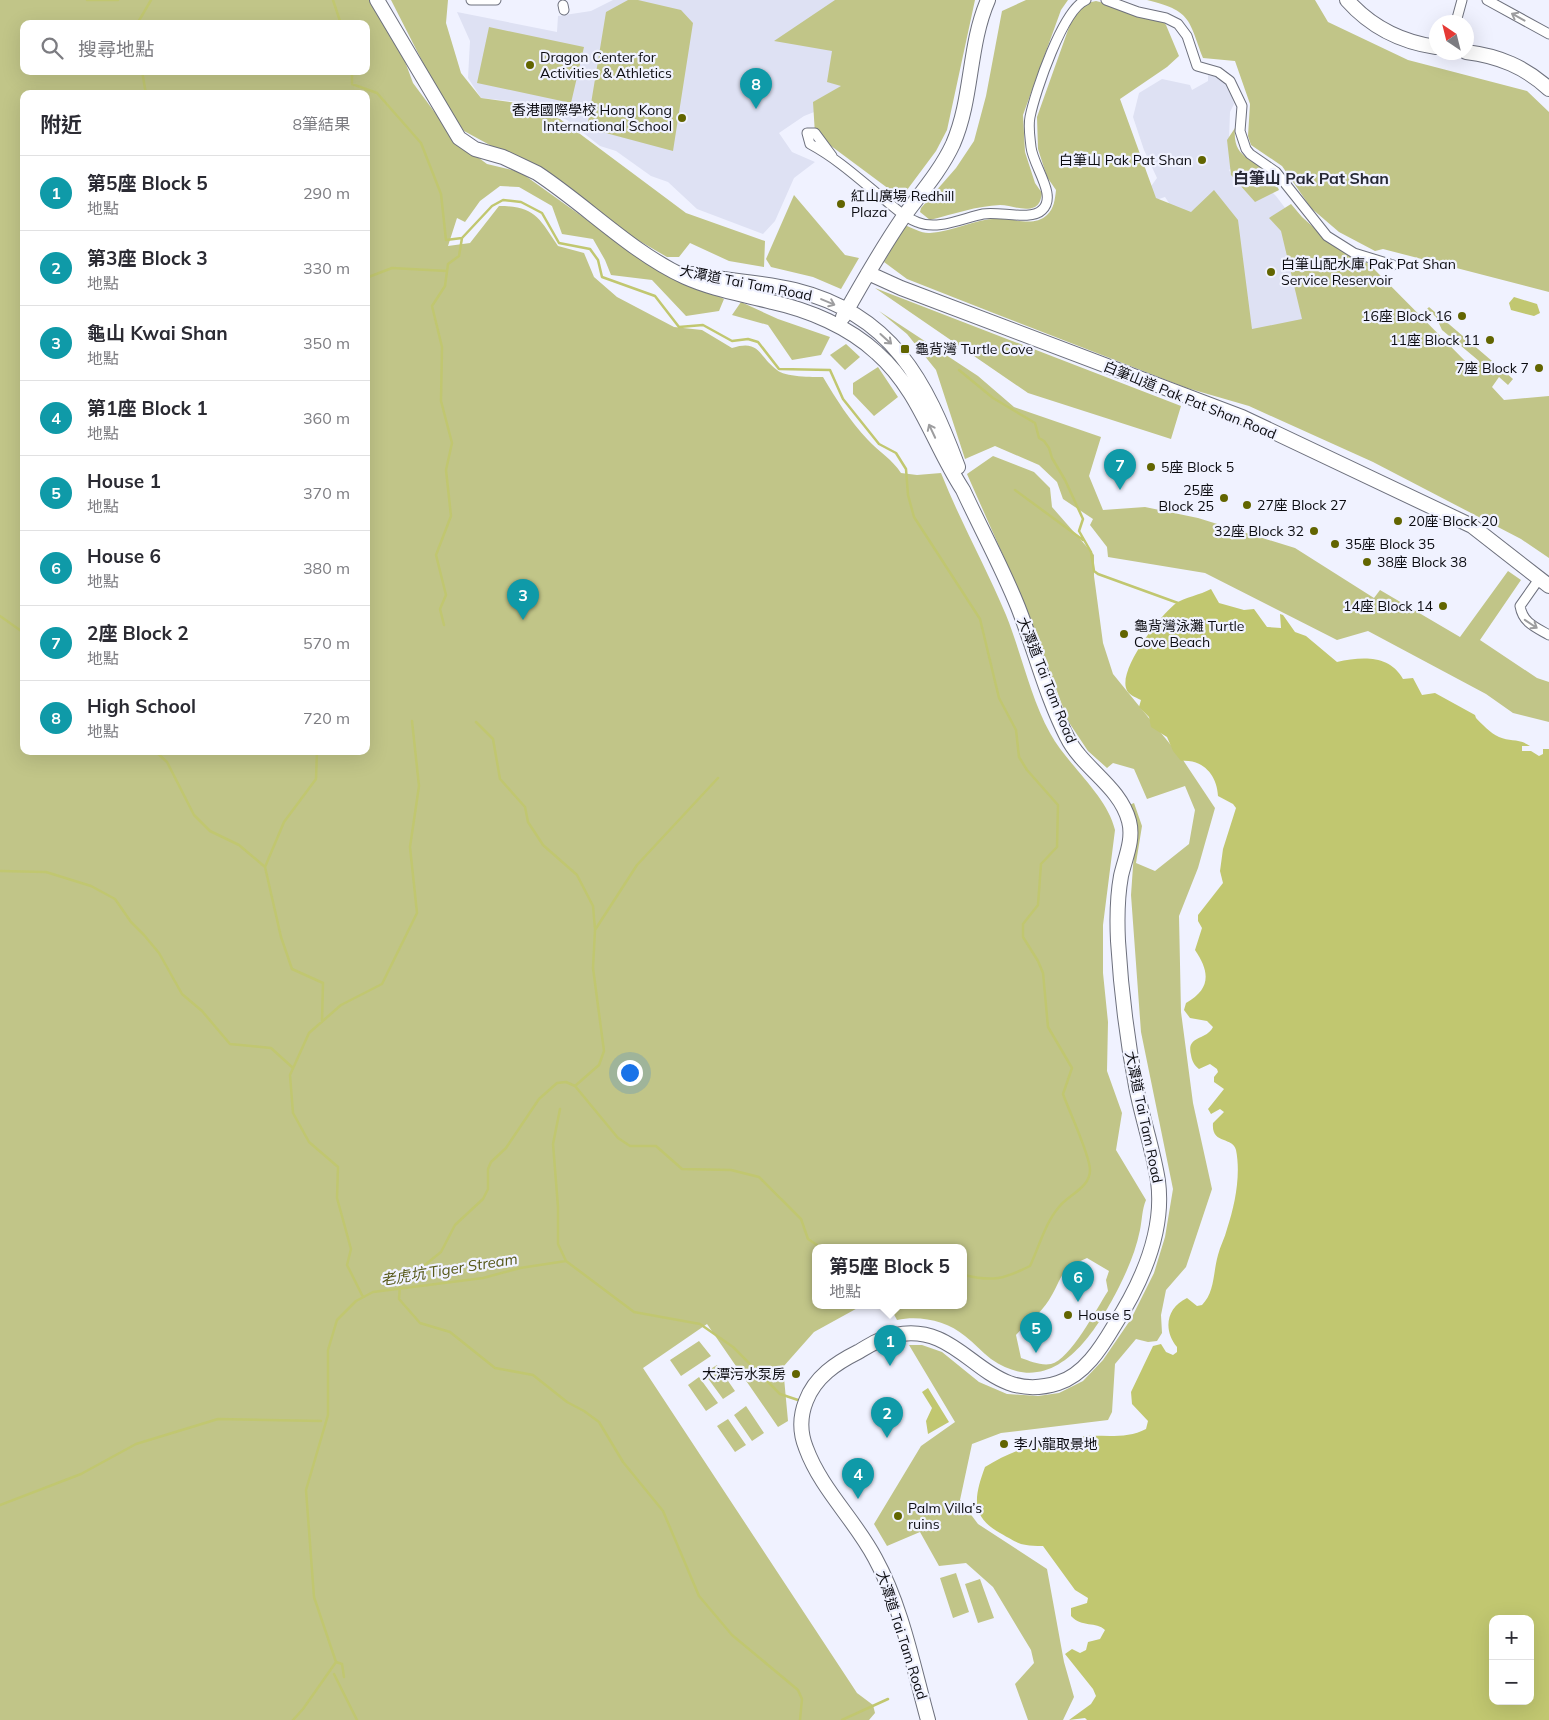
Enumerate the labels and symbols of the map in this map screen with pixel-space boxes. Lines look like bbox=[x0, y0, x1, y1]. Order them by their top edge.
one-way arrow bbox=[1511, 12, 1526, 21]
north arrow bbox=[1429, 15, 1474, 60]
place label: Dragon Center for Activities & Athletics bbox=[540, 48, 672, 82]
marker: Dragon Center for Activities & Athletics bbox=[524, 59, 536, 71]
pin: 8 bbox=[740, 68, 772, 109]
place label: 香港國際學校 Hong Kong International School bbox=[512, 101, 672, 135]
marker: 香港國際學校 Hong Kong International School bbox=[676, 112, 688, 124]
place label: 白筆山 Pak Pat Shan bbox=[1059, 151, 1192, 169]
marker: 白筆山 Pak Pat Shan bbox=[1196, 154, 1208, 166]
district label: 白筆山 Pak Pat Shan bbox=[1233, 168, 1389, 188]
place label: 紅山廣場 Redhill Plaza bbox=[851, 187, 954, 221]
marker: 紅山廣場 Redhill Plaza bbox=[835, 198, 847, 210]
place label: 白筆山配水庫 Pak Pat Shan Service Reservoir bbox=[1281, 255, 1456, 289]
street label: 大潭道 Tai Tam Road bbox=[678, 261, 814, 305]
marker: 白筆山配水庫 Pak Pat Shan Service Reservoir bbox=[1265, 266, 1277, 278]
one-way arrow bbox=[820, 297, 835, 307]
place label: 16座 Block 16 bbox=[1362, 307, 1452, 325]
marker: 16座 Block 16 bbox=[1456, 310, 1468, 322]
place label: 11座 Block 11 bbox=[1390, 331, 1480, 349]
one-way arrow bbox=[879, 333, 892, 345]
marker: 11座 Block 11 bbox=[1484, 334, 1496, 346]
place label: 龜背灣 Turtle Cove bbox=[915, 340, 1033, 358]
marker: 龜背灣 Turtle Cove bbox=[899, 343, 911, 355]
street label: 白筆山道 Pak Pat Shan Road bbox=[1101, 357, 1279, 443]
place label: 7座 Block 7 bbox=[1456, 359, 1529, 377]
marker: 7座 Block 7 bbox=[1533, 362, 1545, 374]
one-way arrow bbox=[927, 424, 937, 439]
pin: 7 bbox=[1104, 449, 1136, 490]
place label: 5座 Block 5 bbox=[1161, 458, 1234, 476]
marker: 5座 Block 5 bbox=[1145, 461, 1157, 473]
place label: 25座 Block 25 bbox=[1159, 481, 1214, 515]
marker: 25座 Block 25 bbox=[1218, 492, 1230, 504]
place label: 27座 Block 27 bbox=[1257, 496, 1347, 514]
marker: 27座 Block 27 bbox=[1241, 499, 1253, 511]
place label: 20座 Block 20 bbox=[1408, 512, 1498, 530]
marker: 20座 Block 20 bbox=[1392, 515, 1404, 527]
place label: 32座 Block 32 bbox=[1214, 522, 1304, 540]
marker: 32座 Block 32 bbox=[1308, 525, 1320, 537]
place label: 35座 Block 35 bbox=[1345, 535, 1435, 553]
marker: 35座 Block 35 bbox=[1329, 538, 1341, 550]
place label: 38座 Block 38 bbox=[1377, 553, 1467, 571]
marker: 38座 Block 38 bbox=[1361, 556, 1373, 568]
pin: 3 bbox=[507, 579, 539, 620]
place label: 14座 Block 14 bbox=[1343, 597, 1434, 615]
marker: 14座 Block 14 bbox=[1437, 600, 1449, 612]
street label: 大潭道 Tai Tam Road bbox=[1013, 614, 1081, 746]
place label: 龜背灣泳灘 Turtle Cove Beach bbox=[1134, 617, 1244, 651]
one-way arrow bbox=[1524, 619, 1538, 629]
marker: 龜背灣泳灘 Turtle Cove Beach bbox=[1118, 628, 1130, 640]
street label: 大潭道 Tai Tam Road bbox=[1121, 1049, 1167, 1185]
your location bbox=[617, 1060, 643, 1086]
water label: 老虎坑 Tiger Stream bbox=[379, 1249, 519, 1289]
pin: 6 bbox=[1062, 1261, 1094, 1302]
place label: House 5 bbox=[1078, 1306, 1131, 1324]
marker: House 5 bbox=[1062, 1309, 1074, 1321]
pin: 5 bbox=[1020, 1312, 1052, 1353]
pin: 1 bbox=[874, 1325, 906, 1366]
place label: 大潭污水泵房 bbox=[702, 1365, 786, 1383]
marker: 大潭污水泵房 bbox=[790, 1368, 802, 1380]
pin: 2 bbox=[871, 1397, 903, 1438]
place label: 李小龍取景地 bbox=[1014, 1435, 1098, 1453]
marker: 李小龍取景地 bbox=[998, 1438, 1010, 1450]
pin: 4 bbox=[842, 1458, 874, 1499]
place label: Palm Villa’s ruins bbox=[908, 1499, 982, 1533]
marker: Palm Villa’s ruins bbox=[892, 1510, 904, 1522]
street label: 大潭道 Tai Tam Road bbox=[873, 1568, 931, 1702]

